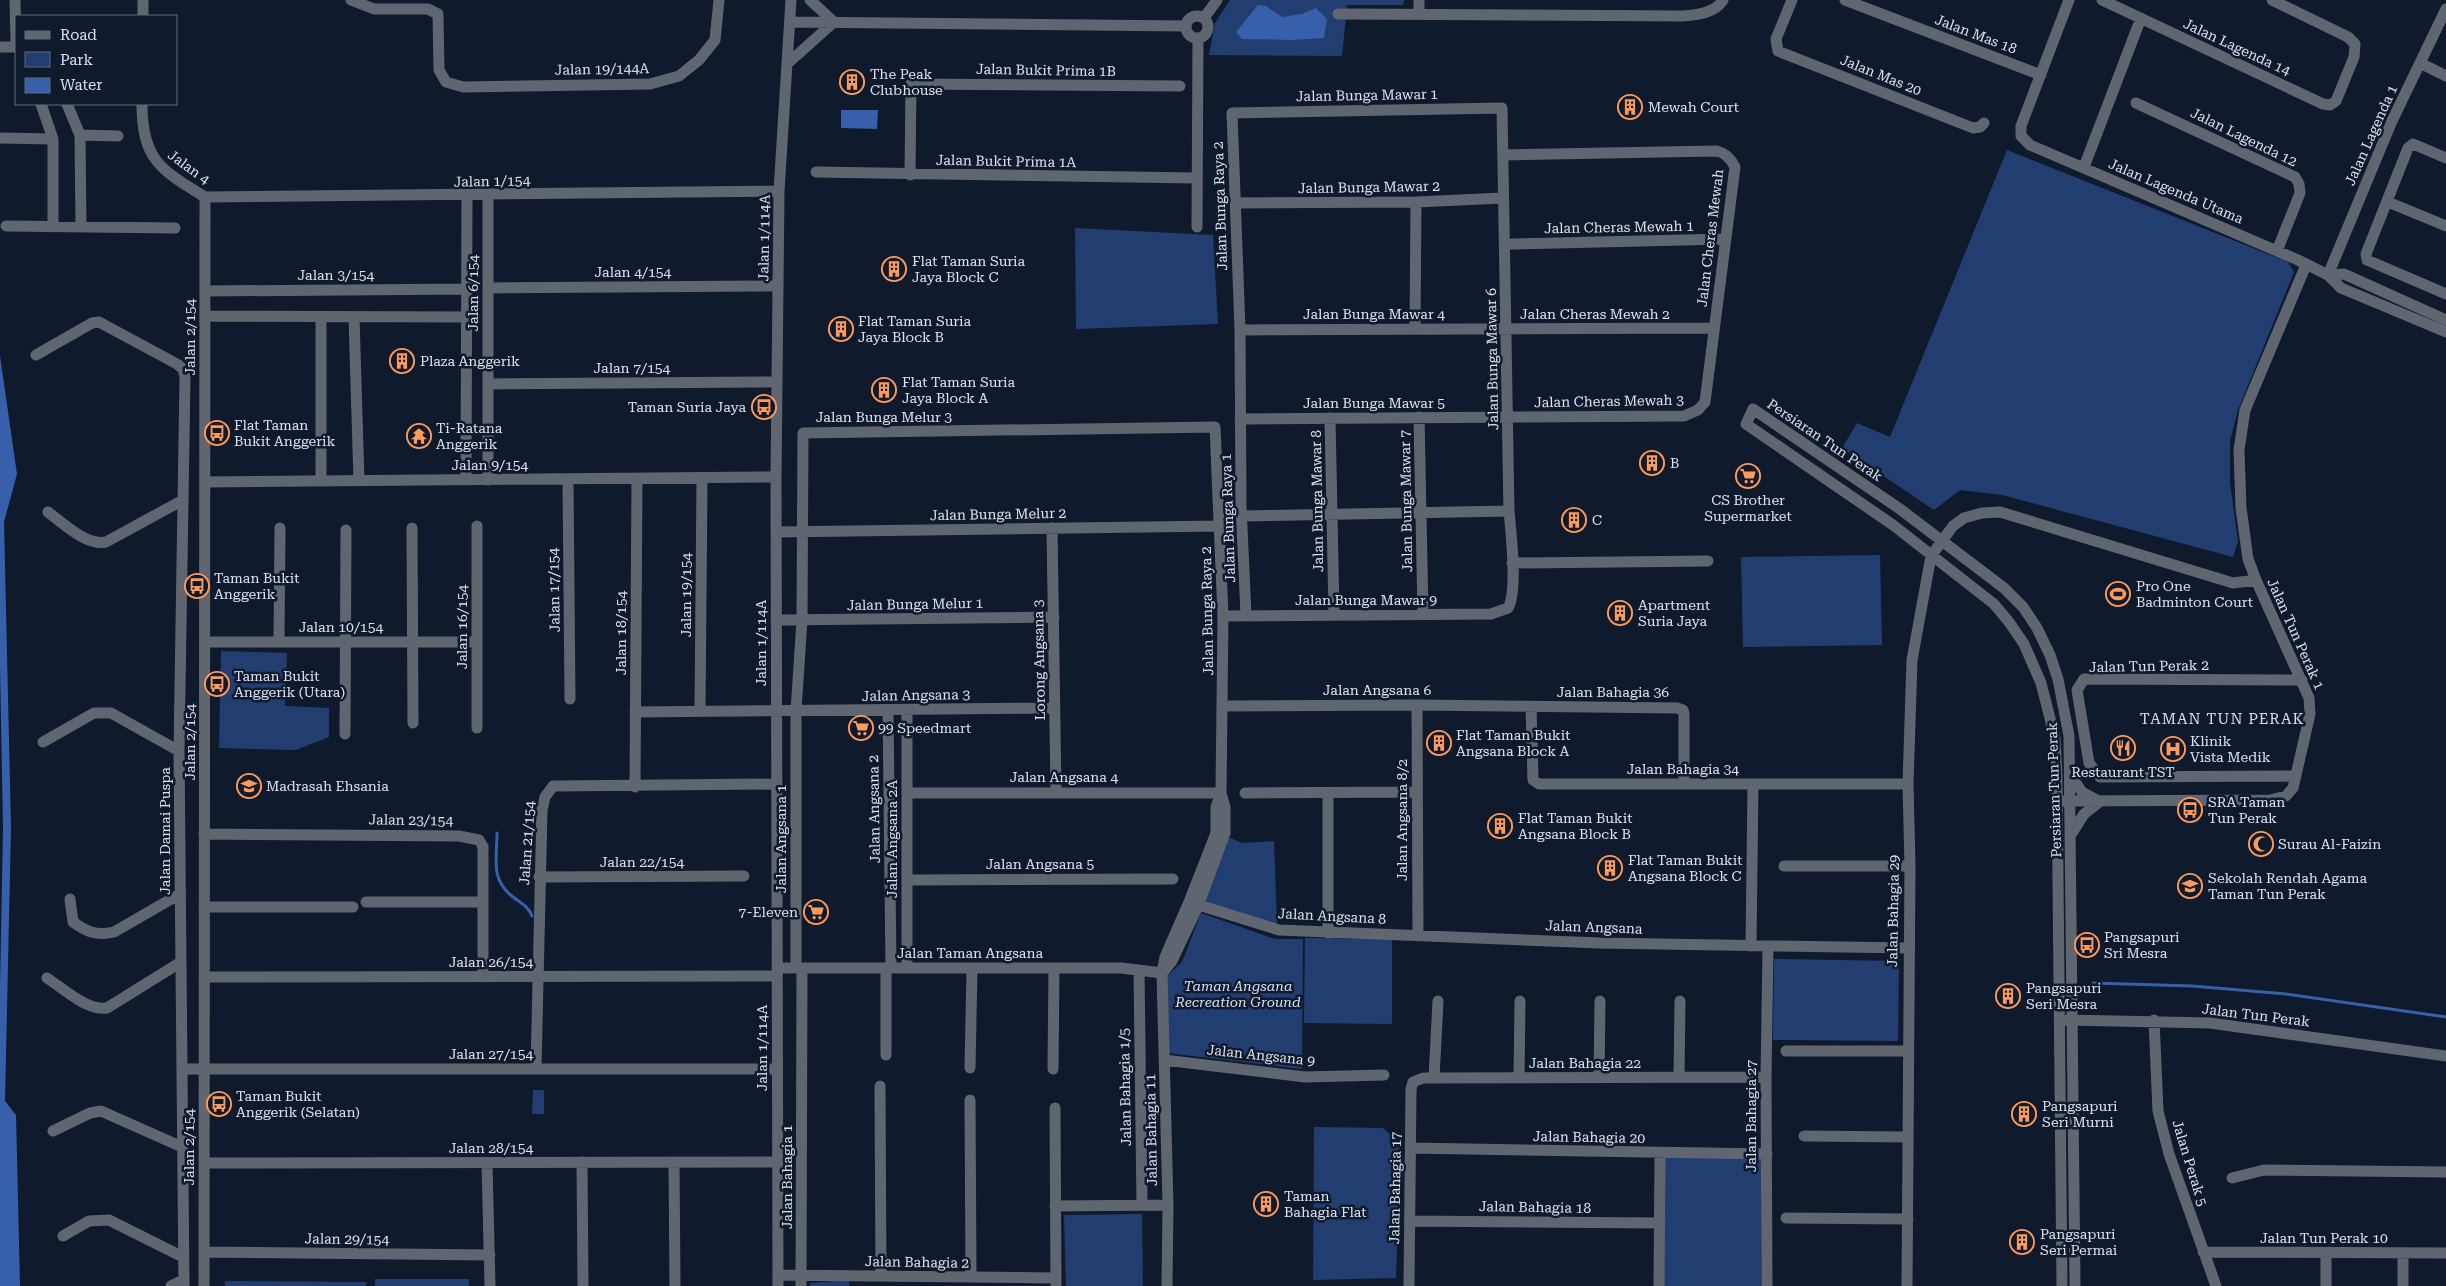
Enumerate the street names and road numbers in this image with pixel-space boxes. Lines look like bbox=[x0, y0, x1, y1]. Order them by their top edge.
street label: Jalan Mas 18 bbox=[1933, 11, 2019, 57]
street label: Jalan Lagenda 14 bbox=[2181, 15, 2293, 79]
street label: Jalan Mas 20 bbox=[1838, 51, 1924, 99]
street label: Jalan 19/144A bbox=[555, 60, 650, 78]
street label: Jalan Bukit Prima 1B bbox=[976, 61, 1116, 79]
street label: Jalan Lagenda 1 bbox=[2342, 82, 2400, 188]
street label: Jalan Bunga Mawar 1 bbox=[1296, 86, 1438, 104]
street label: Jalan Lagenda 12 bbox=[2188, 104, 2300, 170]
street label: Jalan Bunga Raya 2 bbox=[1210, 141, 1230, 271]
street label: Jalan 4 bbox=[165, 147, 213, 188]
street label: Jalan Bukit Prima 1A bbox=[936, 152, 1077, 170]
street label: Jalan Lagenda Utama bbox=[2106, 155, 2246, 227]
street label: Jalan Cheras Mewah bbox=[1694, 168, 1726, 308]
street label: Jalan 1/154 bbox=[453, 172, 531, 190]
street label: Jalan Bunga Mawar 2 bbox=[1298, 178, 1440, 196]
street label: Jalan 1/114A bbox=[755, 194, 773, 281]
street label: Jalan Cheras Mewah 1 bbox=[1544, 218, 1694, 236]
street label: Jalan 6/154 bbox=[465, 254, 481, 331]
street label: Jalan 4/154 bbox=[595, 264, 672, 280]
street label: Jalan 3/154 bbox=[298, 267, 375, 283]
street label: Jalan Bunga Mawar 6 bbox=[1483, 288, 1501, 430]
street label: Jalan 2/154 bbox=[182, 298, 198, 375]
street label: Jalan Bunga Mawar 4 bbox=[1303, 306, 1445, 322]
street label: Jalan Cheras Mewah 2 bbox=[1520, 306, 1670, 322]
street label: Jalan 7/154 bbox=[594, 360, 671, 376]
street label: Jalan Cheras Mewah 3 bbox=[1534, 392, 1684, 410]
street label: Jalan Bunga Mawar 5 bbox=[1303, 395, 1445, 411]
street label: Persiaran Tun Perak bbox=[1764, 395, 1886, 485]
street label: Jalan Bunga Melur 3 bbox=[816, 409, 952, 425]
street label: Jalan Bunga Mawar 8 bbox=[1308, 430, 1326, 572]
street label: Jalan Bunga Mawar 7 bbox=[1397, 430, 1415, 572]
street label: Jalan Bunga Raya 1 bbox=[1218, 453, 1238, 583]
street label: Jalan 9/154 bbox=[452, 457, 529, 473]
street label: Jalan Bunga Melur 2 bbox=[930, 505, 1067, 523]
street label: Jalan Bunga Raya 2 bbox=[1198, 546, 1216, 676]
street label: Jalan 17/154 bbox=[545, 547, 563, 632]
street label: Jalan 19/154 bbox=[678, 552, 694, 637]
street label: Jalan Tun Perak 1 bbox=[2264, 576, 2328, 692]
street label: Jalan 16/154 bbox=[454, 584, 470, 669]
street label: Jalan 18/154 bbox=[613, 590, 629, 675]
street label: Jalan Bunga Mawar 9 bbox=[1295, 592, 1437, 608]
street label: Jalan Bunga Melur 1 bbox=[847, 595, 984, 613]
street label: Jalan 1/114A bbox=[753, 599, 769, 686]
street label: Lorong Angsana 3 bbox=[1030, 599, 1048, 721]
street label: Jalan 10/154 bbox=[299, 619, 384, 635]
street label: Jalan Tun Perak 2 bbox=[2089, 657, 2209, 675]
street label: Jalan Angsana 6 bbox=[1323, 682, 1431, 698]
street label: Jalan Bahagia 36 bbox=[1557, 684, 1669, 700]
street label: Jalan Angsana 3 bbox=[862, 686, 971, 704]
street label: Jalan 2/154 bbox=[182, 703, 198, 780]
street label: Persiaran Tun Perak bbox=[2044, 722, 2064, 858]
street label: Jalan Angsana 2 bbox=[865, 754, 883, 863]
street label: Jalan Angsana 8/2 bbox=[1394, 759, 1410, 881]
street label: Jalan Bahagia 34 bbox=[1627, 761, 1739, 777]
street label: Jalan Damai Puspa bbox=[157, 767, 173, 895]
street label: Jalan Angsana 4 bbox=[1010, 769, 1118, 785]
street label: Jalan Angsana 2A bbox=[884, 780, 900, 898]
street label: Jalan Angsana 1 bbox=[773, 785, 789, 893]
street label: Jalan 21/154 bbox=[516, 800, 538, 886]
street label: Jalan 23/154 bbox=[369, 811, 454, 829]
street label: Jalan 22/154 bbox=[600, 854, 685, 870]
street label: Jalan Bahagia 29 bbox=[1884, 855, 1902, 967]
street label: Jalan Angsana 5 bbox=[986, 856, 1094, 872]
street label: Jalan Angsana 8 bbox=[1277, 905, 1387, 927]
street label: Jalan Angsana bbox=[1545, 917, 1643, 937]
street label: Jalan Taman Angsana bbox=[897, 945, 1043, 961]
street label: Jalan 26/154 bbox=[449, 954, 534, 970]
street label: Jalan Tun Perak bbox=[2201, 1000, 2311, 1030]
street label: Jalan 1/114A bbox=[754, 1004, 770, 1091]
street label: Jalan Bahagia 1/5 bbox=[1116, 1028, 1134, 1146]
street label: Jalan Angsana 9 bbox=[1206, 1041, 1316, 1069]
street label: Jalan 27/154 bbox=[449, 1046, 534, 1062]
street label: Jalan Bahagia 22 bbox=[1529, 1055, 1641, 1071]
street label: Jalan Bahagia 27 bbox=[1743, 1060, 1759, 1172]
street label: Jalan Bahagia 11 bbox=[1142, 1074, 1160, 1186]
street label: Jalan 2/154 bbox=[181, 1108, 197, 1185]
street label: Jalan Perak 5 bbox=[2169, 1118, 2211, 1208]
street label: Jalan Bahagia 1 bbox=[779, 1125, 795, 1229]
street label: Jalan Bahagia 20 bbox=[1533, 1128, 1645, 1146]
street label: Jalan Bahagia 17 bbox=[1386, 1132, 1404, 1244]
street label: Jalan 28/154 bbox=[449, 1140, 534, 1156]
street label: Jalan Bahagia 18 bbox=[1479, 1198, 1591, 1216]
street label: Jalan 29/154 bbox=[305, 1230, 390, 1248]
street label: Jalan Tun Perak 10 bbox=[2260, 1230, 2388, 1246]
street label: Jalan Bahagia 2 bbox=[865, 1253, 970, 1271]

